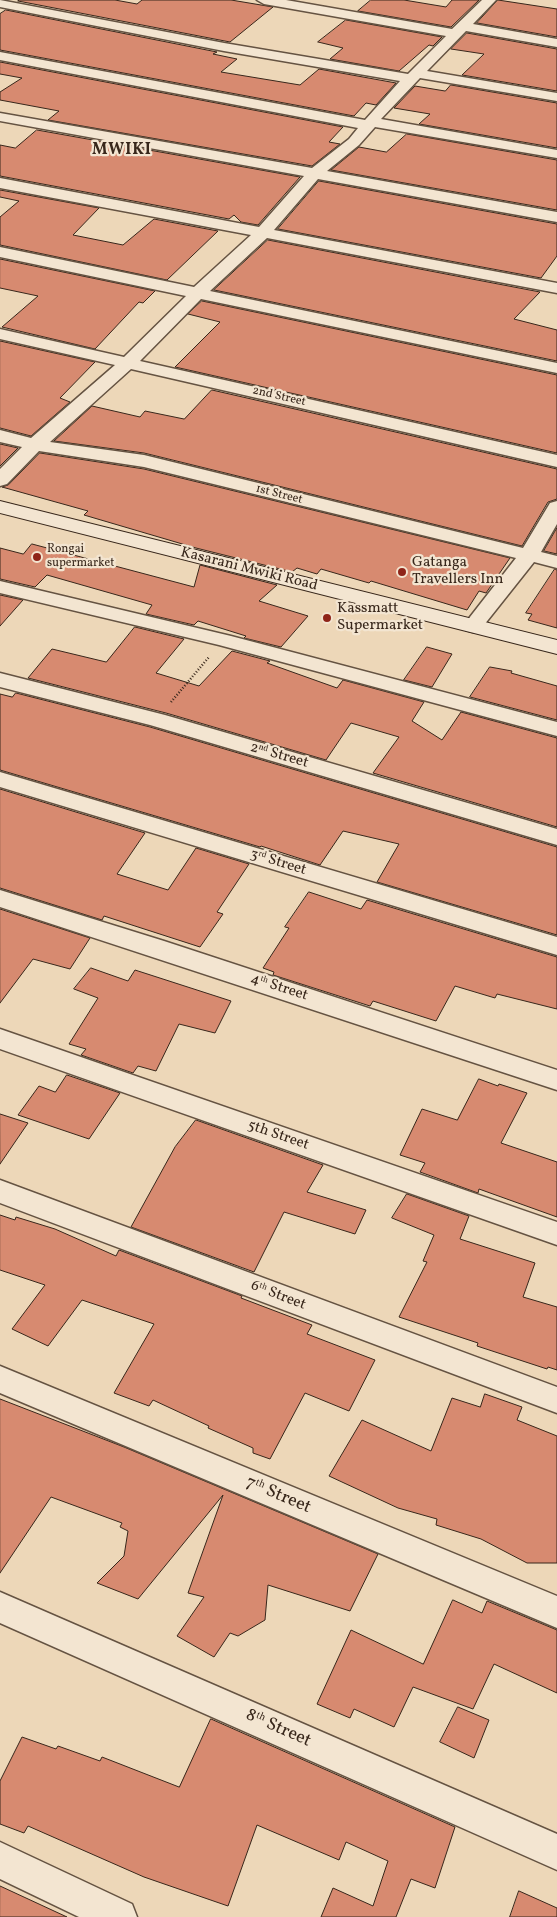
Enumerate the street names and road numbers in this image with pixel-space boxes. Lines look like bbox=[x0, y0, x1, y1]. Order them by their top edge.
street label: 2nd Street bbox=[251, 384, 307, 410]
street label: 1st Street bbox=[254, 482, 304, 508]
street label: Kasarani Mwiki Road bbox=[179, 544, 319, 596]
street label: 2ⁿᵈ Street bbox=[248, 739, 310, 773]
street label: 3ʳᵈ Street bbox=[248, 846, 308, 880]
street label: 4ᵗʰ Street bbox=[248, 970, 310, 1006]
street label: 5th Street bbox=[245, 1117, 311, 1155]
street label: 6ᵗʰ Street bbox=[248, 1277, 308, 1315]
street label: 7ᵗʰ Street bbox=[242, 1473, 314, 1519]
street label: 8ᵗʰ Street bbox=[242, 1705, 314, 1753]

